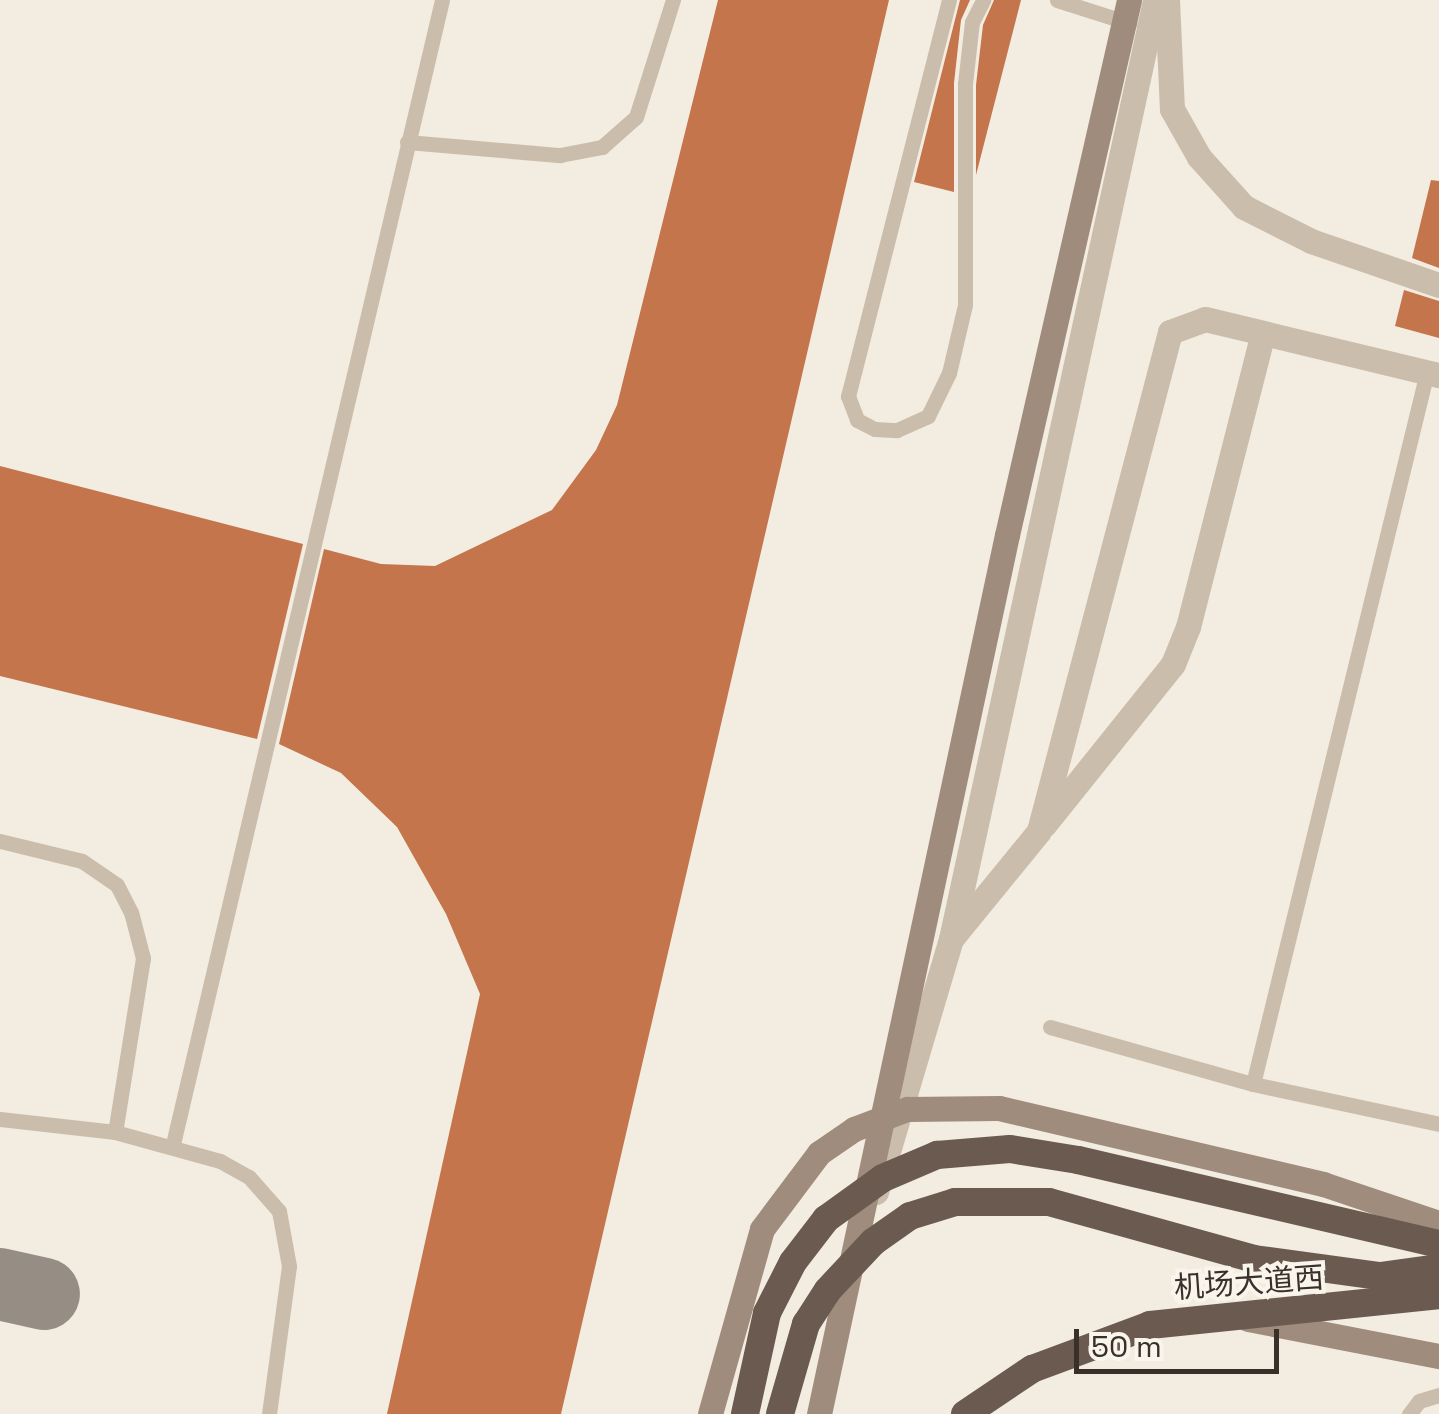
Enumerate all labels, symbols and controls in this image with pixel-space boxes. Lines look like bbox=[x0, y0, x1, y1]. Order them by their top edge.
street label: 机场大道西 bbox=[1173, 1260, 1325, 1306]
scale bar bbox=[1079, 1309, 1284, 1371]
text: 50 m bbox=[1091, 1327, 1162, 1366]

